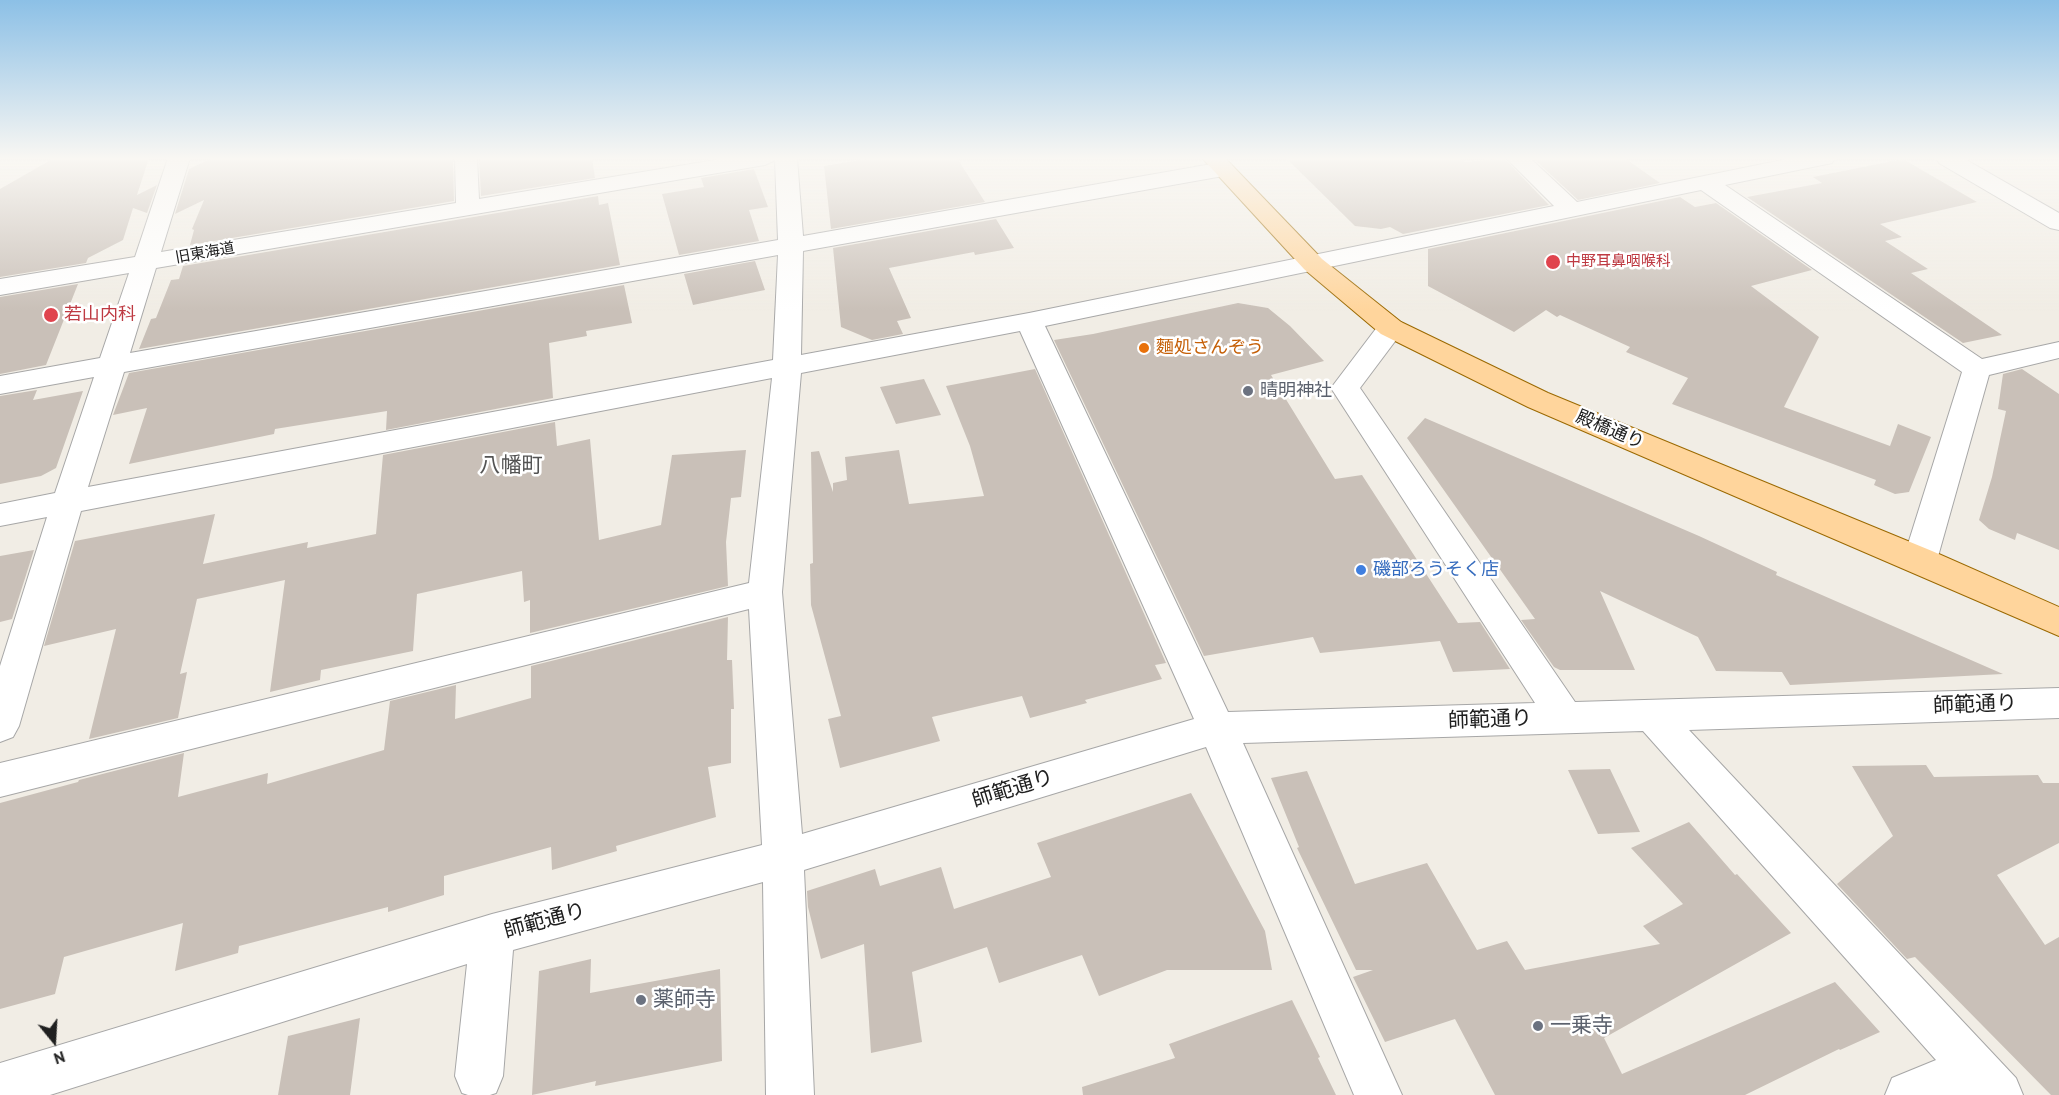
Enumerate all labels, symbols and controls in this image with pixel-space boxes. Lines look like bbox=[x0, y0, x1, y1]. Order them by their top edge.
street label: 旧東海道 bbox=[174, 239, 236, 267]
marker: 中野耳鼻咽喉科 bbox=[1544, 253, 1562, 271]
place label: 中野耳鼻咽喉科 bbox=[1566, 253, 1671, 271]
place label: 若山内科 bbox=[64, 304, 136, 326]
marker: 若山内科 bbox=[42, 306, 60, 324]
place label: 麵処さんぞう bbox=[1156, 337, 1264, 359]
marker: 麵処さんぞう bbox=[1137, 341, 1151, 355]
place label: 晴明神社 bbox=[1260, 380, 1332, 402]
marker: 晴明神社 bbox=[1241, 384, 1255, 398]
street label: 殿橋通り bbox=[1573, 406, 1647, 454]
district label: 八幡町 bbox=[480, 453, 542, 479]
place label: 磯部ろうそく店 bbox=[1373, 559, 1499, 581]
marker: 磯部ろうそく店 bbox=[1354, 563, 1368, 577]
street label: 師範通り bbox=[1933, 691, 2017, 719]
street label: 師範通り bbox=[1448, 706, 1532, 734]
street label: 師範通り bbox=[969, 765, 1057, 813]
street label: 師範通り bbox=[501, 898, 589, 944]
place label: 薬師寺 bbox=[653, 987, 716, 1013]
marker: 薬師寺 bbox=[634, 993, 648, 1007]
north arrow bbox=[24, 1011, 84, 1071]
place label: 一乗寺 bbox=[1550, 1013, 1613, 1039]
marker: 一乗寺 bbox=[1531, 1019, 1545, 1033]
text: N bbox=[51, 1047, 68, 1069]

